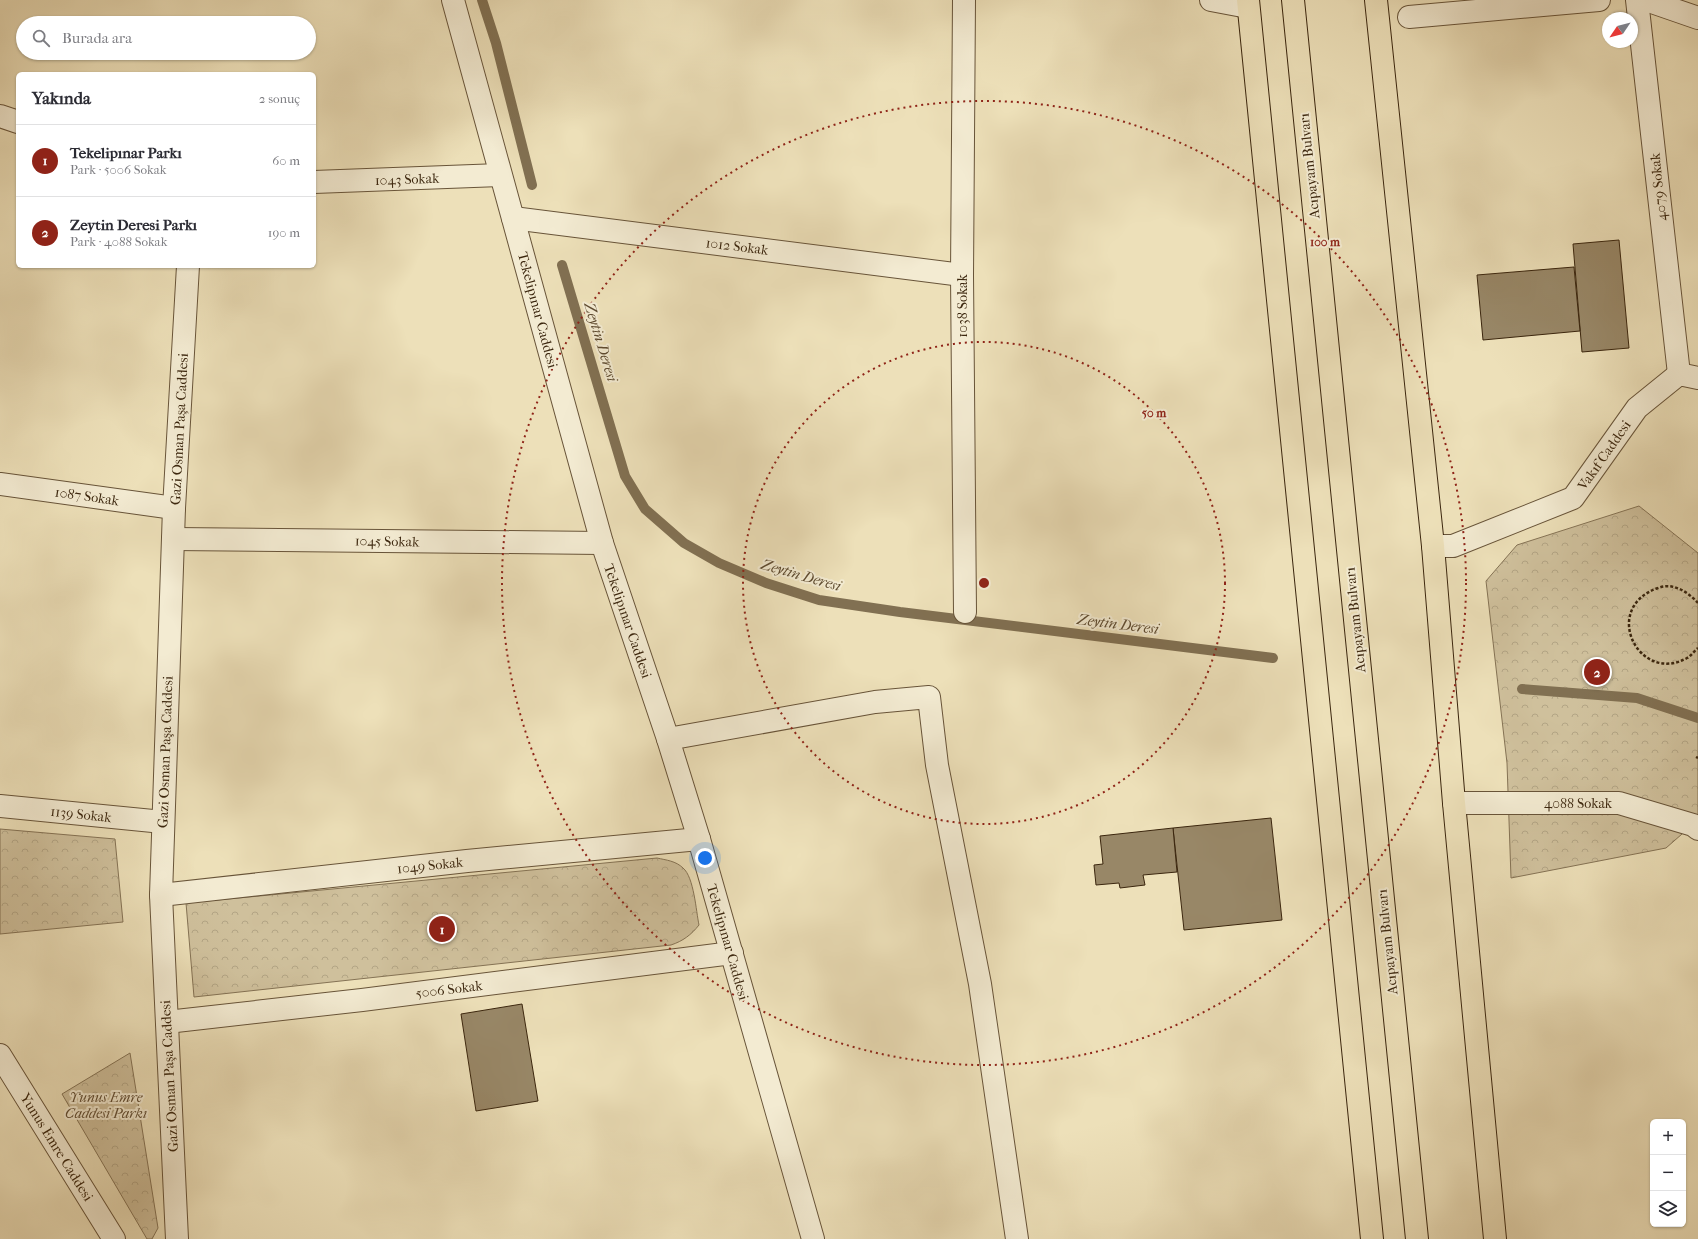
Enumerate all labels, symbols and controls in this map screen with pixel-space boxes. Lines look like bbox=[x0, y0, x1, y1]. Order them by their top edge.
north arrow bbox=[1602, 12, 1638, 48]
search box bbox=[16, 16, 316, 60]
icon: search bbox=[30, 27, 52, 49]
text: Burada ara bbox=[62, 29, 132, 47]
text: Yakında bbox=[32, 88, 91, 108]
text: 2 sonuç bbox=[259, 91, 300, 106]
street label: Acıpayam Bulvarı bbox=[1296, 112, 1324, 220]
text: Tekelipınar Parkı bbox=[70, 144, 182, 162]
street label: 4079 Sokak bbox=[1646, 151, 1671, 222]
text: 1 bbox=[43, 153, 47, 168]
text: 60 m bbox=[272, 153, 300, 168]
text: Park · 5006 Sokak bbox=[70, 162, 166, 177]
street label: 1043 Sokak bbox=[374, 170, 440, 189]
text: Zeytin Deresi Parkı bbox=[70, 216, 197, 234]
text: 2 bbox=[42, 225, 48, 240]
text: 190 m bbox=[268, 225, 300, 240]
text: Park · 4088 Sokak bbox=[70, 234, 167, 249]
street label: 1012 Sokak bbox=[705, 234, 770, 259]
text: 100 m bbox=[1310, 235, 1341, 249]
street label: Tekelipınar Caddesi bbox=[514, 250, 561, 370]
street label: 1038 Sokak bbox=[954, 273, 971, 338]
water label: Zeytin Deresi bbox=[580, 299, 622, 385]
street label: Gazi Osman Paşa Caddesi bbox=[167, 353, 192, 505]
text: 50 m bbox=[1142, 406, 1167, 420]
street label: Vakıf Caddesi bbox=[1574, 417, 1635, 494]
street label: 1087 Sokak bbox=[54, 484, 121, 510]
street label: 1045 Sokak bbox=[355, 532, 420, 551]
water label: Zeytin Deresi bbox=[758, 555, 845, 595]
street label: Tekelipınar Caddesi bbox=[600, 562, 655, 681]
street label: Acıpayam Bulvarı bbox=[1342, 566, 1370, 674]
centre of rings bbox=[977, 576, 991, 590]
water label: Zeytin Deresi bbox=[1075, 610, 1161, 638]
pin: 2 bbox=[1584, 657, 1610, 687]
street label: Gazi Osman Paşa Caddesi bbox=[154, 676, 177, 828]
street label: 4088 Sokak bbox=[1544, 795, 1613, 812]
street label: 1139 Sokak bbox=[50, 803, 113, 826]
your location bbox=[695, 848, 715, 868]
street label: 1049 Sokak bbox=[396, 854, 465, 877]
street label: Tekelipınar Caddesi bbox=[703, 882, 752, 1002]
street label: Acıpayam Bulvarı bbox=[1374, 888, 1402, 996]
pin: 1 bbox=[429, 914, 455, 944]
street label: 5006 Sokak bbox=[415, 977, 484, 1002]
street label: Gazi Osman Paşa Caddesi bbox=[157, 1000, 182, 1152]
street label: Yunus Emre Caddesi bbox=[16, 1089, 97, 1204]
park label: Yunus Emre Caddesi Parkı bbox=[65, 1089, 147, 1122]
map controls bbox=[1650, 1119, 1686, 1227]
button: + bbox=[1650, 1119, 1686, 1155]
button: − bbox=[1650, 1155, 1686, 1191]
button: layers bbox=[1650, 1191, 1686, 1227]

